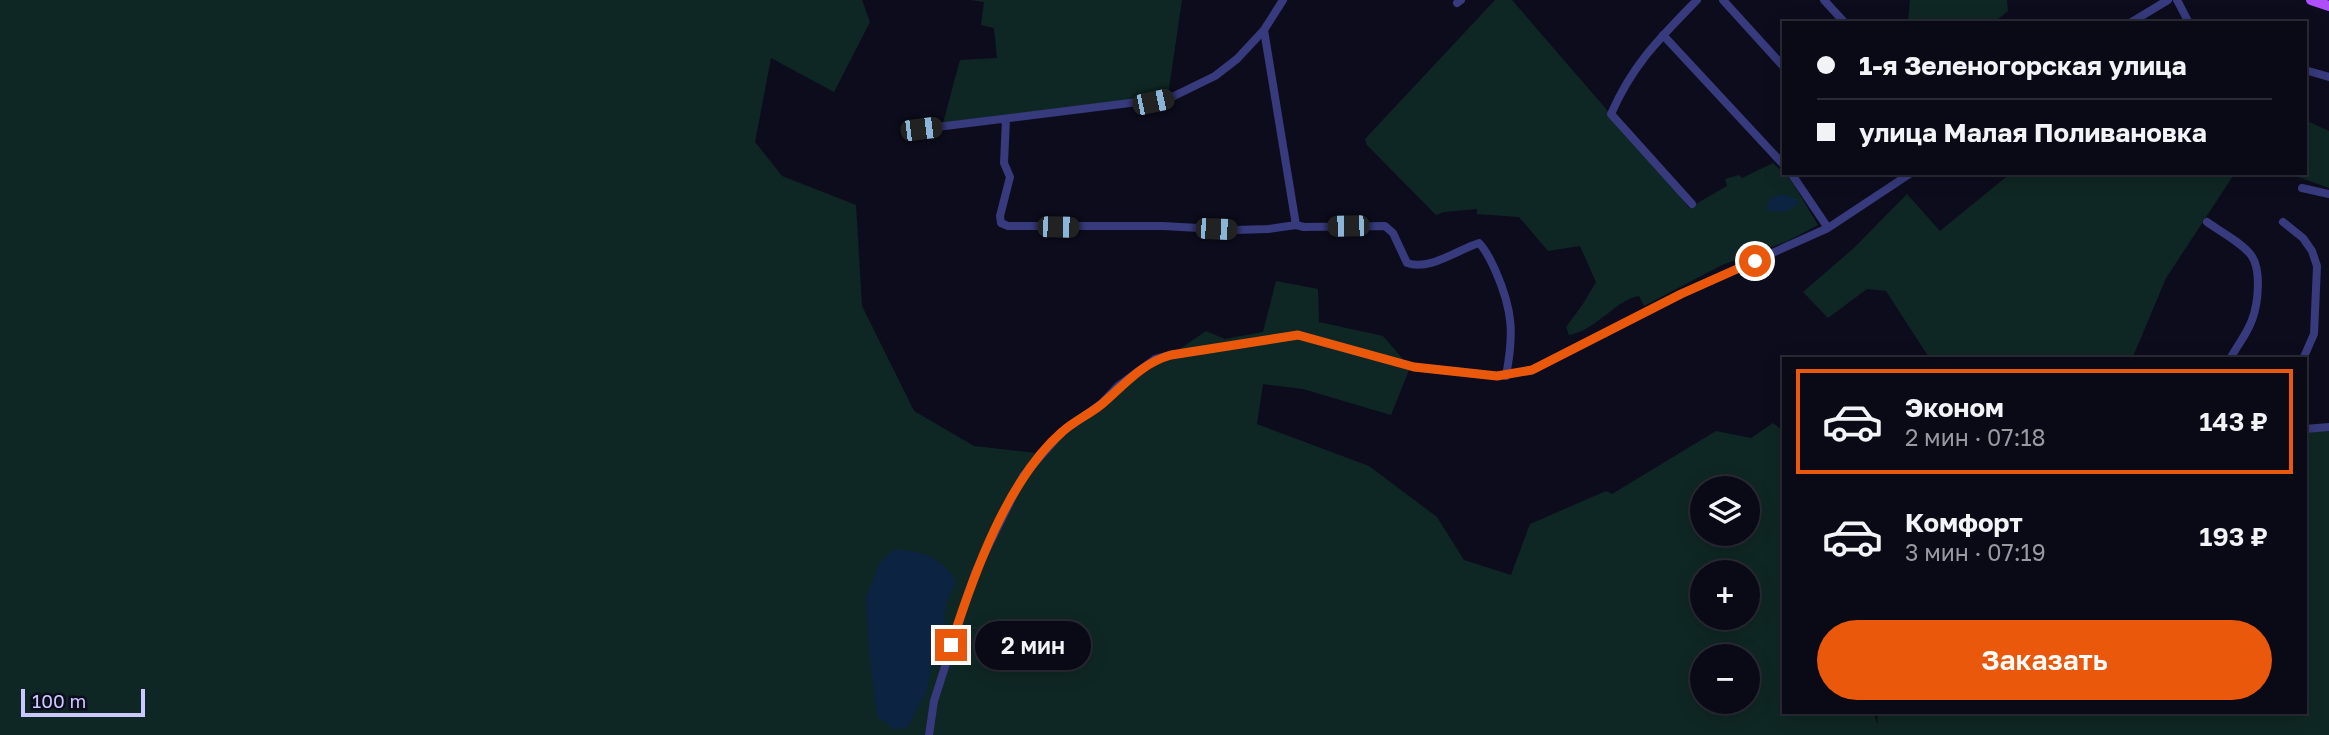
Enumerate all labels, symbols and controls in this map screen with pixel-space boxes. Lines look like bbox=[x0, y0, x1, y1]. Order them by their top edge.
text: 1-я Зеленогорская улица bbox=[1859, 50, 2187, 81]
car bbox=[1131, 87, 1176, 117]
car bbox=[899, 116, 944, 142]
text: улица Малая Поливановка bbox=[1859, 117, 2207, 148]
car bbox=[1327, 215, 1370, 237]
car bbox=[1037, 216, 1080, 238]
car bbox=[1195, 218, 1238, 240]
route start bbox=[1739, 245, 1771, 277]
icon: car bbox=[1821, 390, 1884, 453]
text: Эконом bbox=[1905, 392, 2004, 423]
text: 143 ₽ bbox=[2199, 406, 2268, 437]
text: 2 мин · 07:18 bbox=[1905, 423, 2046, 451]
map controls bbox=[1690, 476, 1760, 714]
button: layers bbox=[1690, 476, 1760, 546]
icon: car bbox=[1821, 505, 1884, 568]
text: Комфорт bbox=[1905, 507, 2023, 538]
text: 193 ₽ bbox=[2199, 521, 2268, 552]
text: 3 мин · 07:19 bbox=[1905, 538, 2046, 566]
button: + bbox=[1690, 560, 1760, 630]
callout: 2 мин bbox=[976, 620, 1091, 670]
button: Заказать bbox=[1817, 620, 2272, 700]
route end bbox=[935, 629, 967, 661]
text: 2 мин bbox=[1001, 631, 1065, 659]
button: − bbox=[1690, 644, 1760, 714]
scale bar bbox=[21, 686, 145, 718]
text: 100 m bbox=[32, 689, 86, 712]

